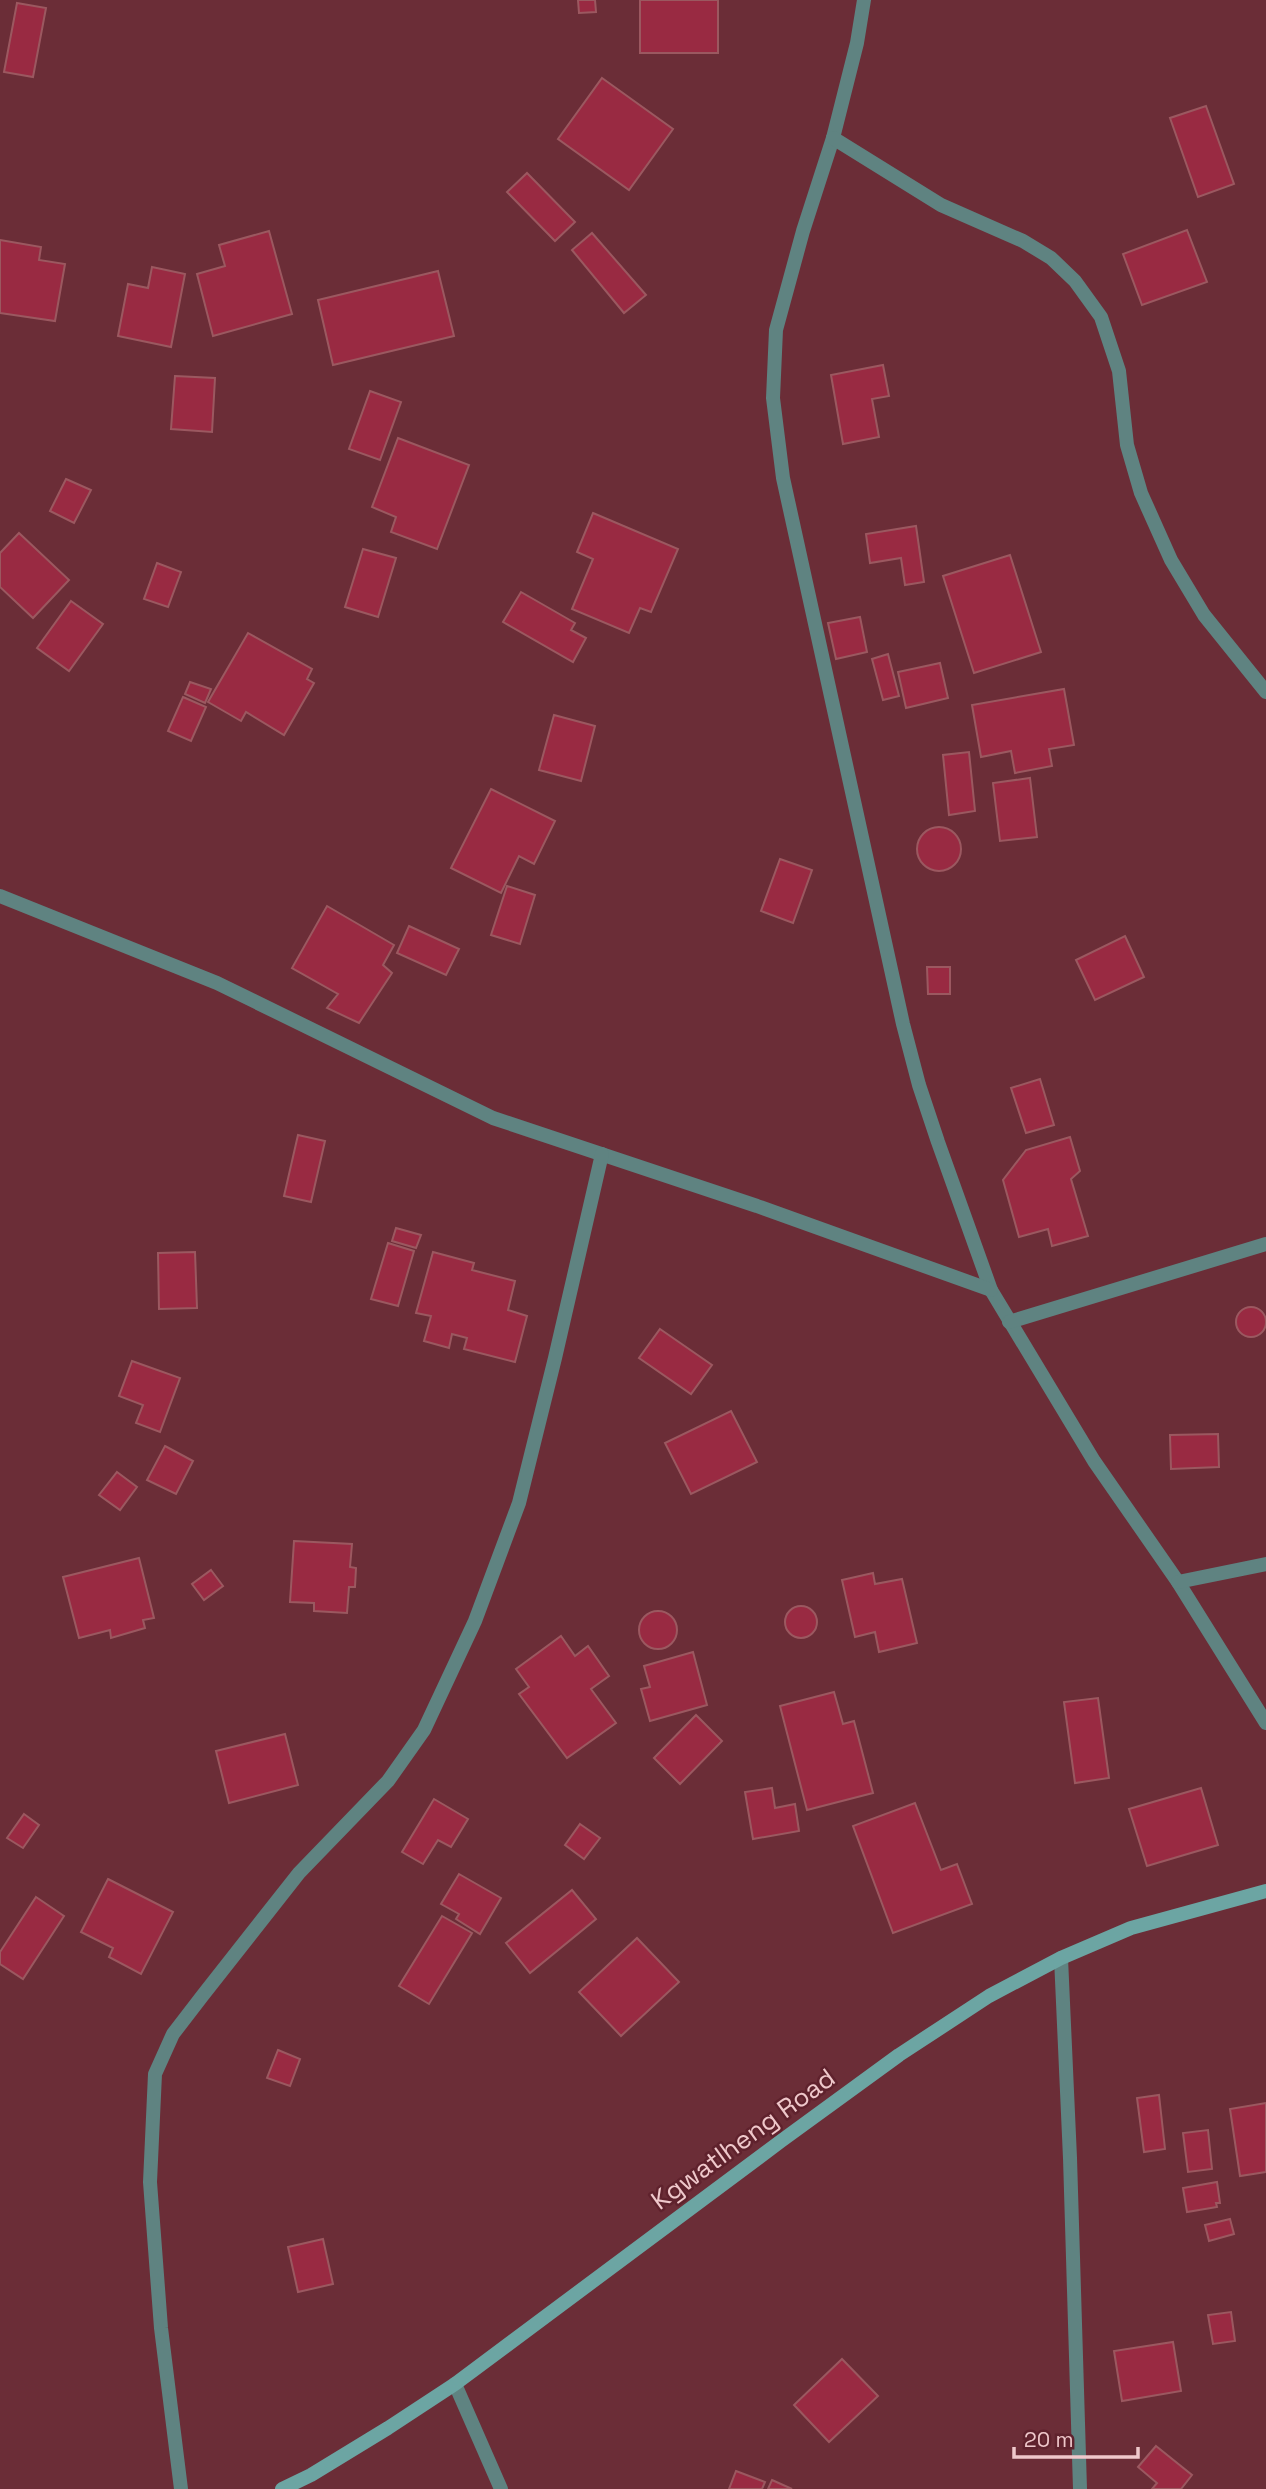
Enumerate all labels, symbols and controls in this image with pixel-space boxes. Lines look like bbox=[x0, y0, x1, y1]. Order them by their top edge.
street label: Kgwatlheng Road bbox=[644, 2061, 842, 2217]
scale bar bbox=[1014, 2416, 1138, 2460]
text: 20 m bbox=[1024, 2426, 1074, 2453]

